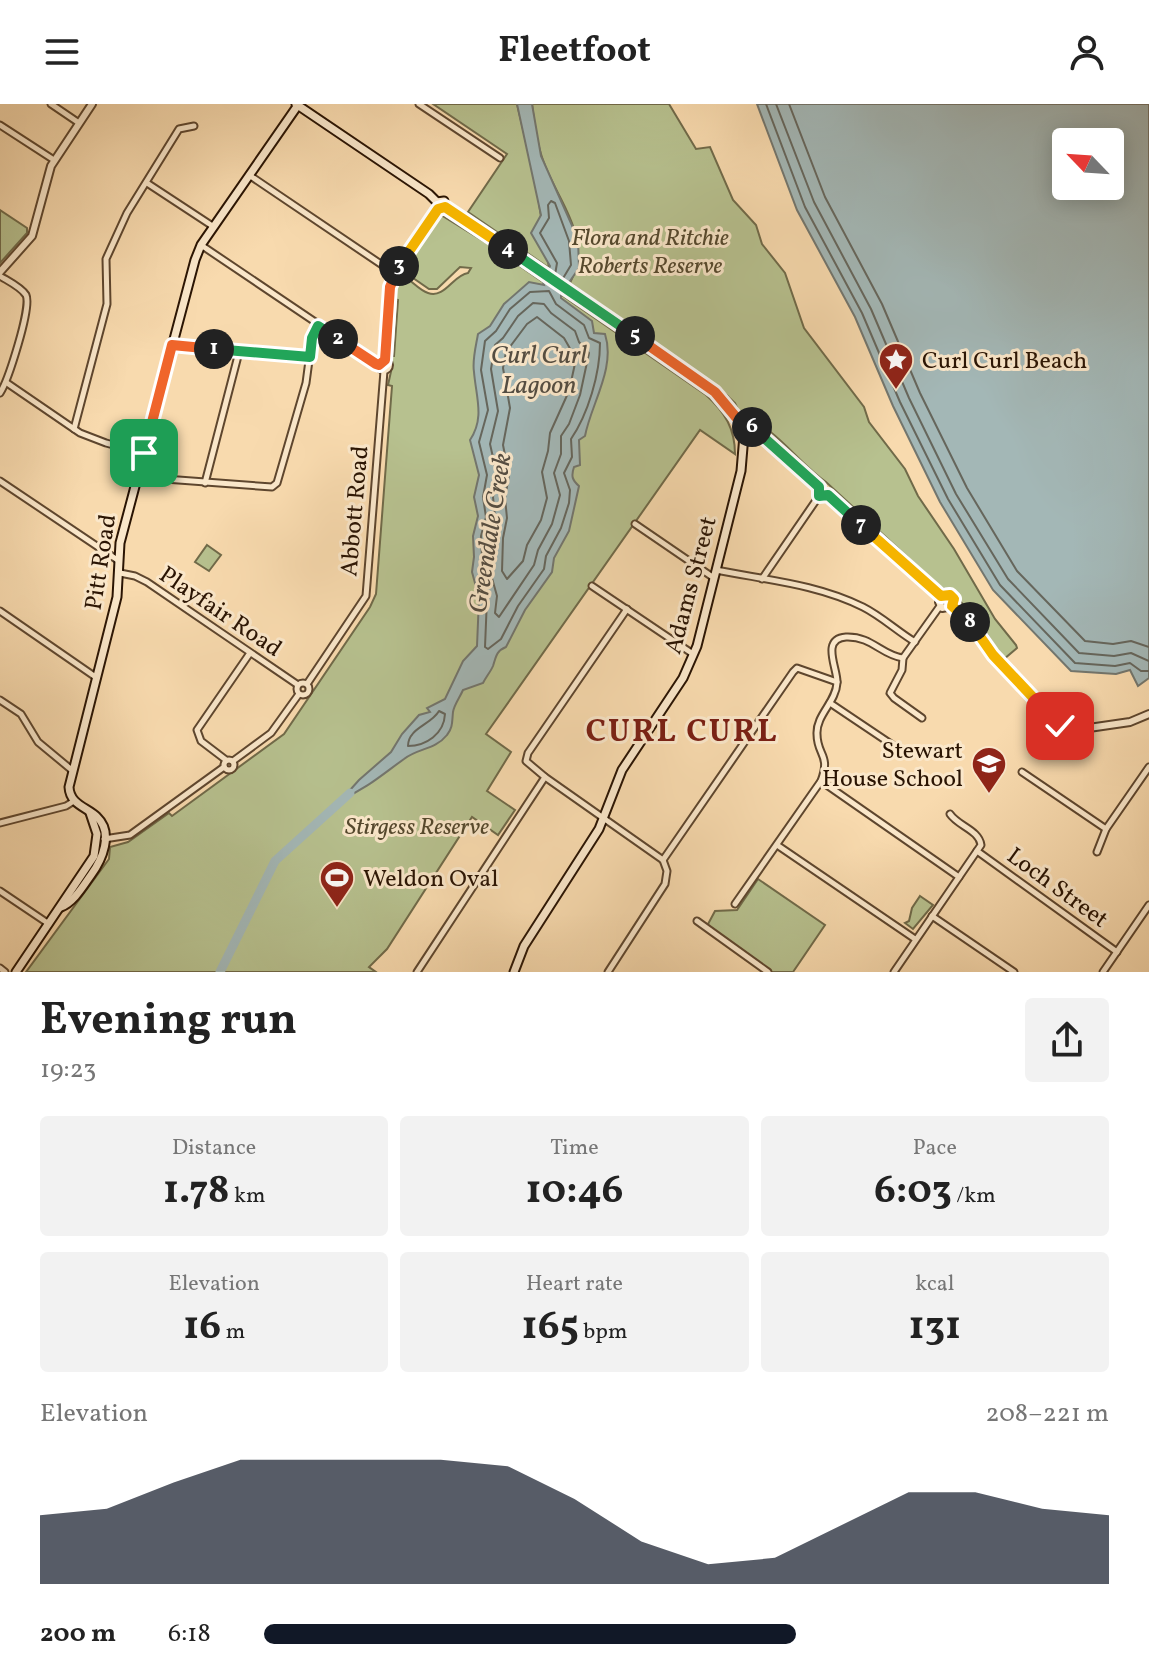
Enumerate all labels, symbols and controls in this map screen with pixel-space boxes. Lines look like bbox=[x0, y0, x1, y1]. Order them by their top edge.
text: Fleetfoot bbox=[498, 27, 651, 77]
icon: menu bbox=[40, 30, 84, 74]
icon: person bbox=[1065, 30, 1109, 74]
north arrow bbox=[1052, 128, 1124, 200]
map controls bbox=[1052, 128, 1124, 200]
park label: Flora and Ritchie Roberts Reserve bbox=[571, 222, 729, 284]
pin: 4 bbox=[488, 229, 528, 269]
text: 4 bbox=[501, 233, 515, 264]
pin: 3 bbox=[379, 246, 419, 286]
text: 3 bbox=[393, 250, 405, 281]
pin: 5 bbox=[615, 316, 655, 356]
pin: 2 bbox=[318, 319, 358, 359]
text: 5 bbox=[630, 320, 640, 351]
text: 2 bbox=[332, 323, 344, 354]
pin: 1 bbox=[194, 329, 234, 369]
text: 1 bbox=[210, 333, 218, 364]
water label: Curl Curl Lagoon bbox=[491, 338, 588, 404]
place icon: Curl Curl Beach bbox=[877, 341, 915, 391]
place label: Curl Curl Beach bbox=[922, 345, 1087, 379]
pin: 6 bbox=[732, 407, 772, 447]
text: 6 bbox=[746, 411, 758, 442]
pin bbox=[110, 419, 178, 487]
icon: arrive bbox=[122, 431, 166, 475]
street label: Abbott Road bbox=[333, 444, 379, 578]
water label: Greendale Creek bbox=[461, 451, 521, 616]
pin: 7 bbox=[841, 505, 881, 545]
text: 7 bbox=[856, 509, 866, 540]
street label: Pitt Road bbox=[78, 512, 126, 613]
street label: Adams Street bbox=[657, 513, 727, 658]
street label: Playfair Road bbox=[152, 559, 288, 666]
pin: 8 bbox=[950, 602, 990, 642]
text: 8 bbox=[964, 606, 976, 637]
pin bbox=[1026, 692, 1094, 760]
icon: check bbox=[1038, 704, 1082, 748]
district label: CURL CURL bbox=[586, 711, 778, 755]
place label: Stewart House School bbox=[822, 735, 963, 797]
school or university icon: Stewart House School bbox=[970, 745, 1008, 795]
park label: Stirgess Reserve bbox=[345, 811, 489, 845]
street label: Loch Street bbox=[999, 840, 1115, 937]
sports icon: Weldon Oval bbox=[318, 859, 356, 909]
place label: Weldon Oval bbox=[363, 863, 498, 897]
text: Evening run bbox=[40, 991, 297, 1052]
button: share bbox=[1025, 998, 1109, 1082]
text: 19:23 bbox=[40, 1052, 96, 1088]
text: Distance bbox=[172, 1133, 256, 1164]
text: Time bbox=[550, 1133, 599, 1164]
text: Pace bbox=[913, 1133, 957, 1164]
text: 1.78 bbox=[163, 1164, 230, 1220]
text: 10:46 bbox=[525, 1164, 624, 1220]
text: 6:03 bbox=[874, 1164, 952, 1220]
text: km bbox=[230, 1181, 265, 1212]
text: /km bbox=[952, 1181, 996, 1212]
text: Elevation bbox=[168, 1269, 260, 1300]
text: Heart rate bbox=[526, 1269, 623, 1300]
text: kcal bbox=[915, 1269, 954, 1300]
text: 16 bbox=[183, 1300, 221, 1356]
text: 165 bbox=[522, 1300, 579, 1356]
text: 131 bbox=[909, 1300, 961, 1356]
text: m bbox=[221, 1317, 245, 1348]
text: bpm bbox=[579, 1317, 627, 1348]
text: Elevation bbox=[40, 1396, 148, 1432]
text: 208–221 m bbox=[986, 1396, 1109, 1432]
text: 200 m bbox=[40, 1616, 116, 1652]
text: 6:18 bbox=[168, 1616, 211, 1652]

